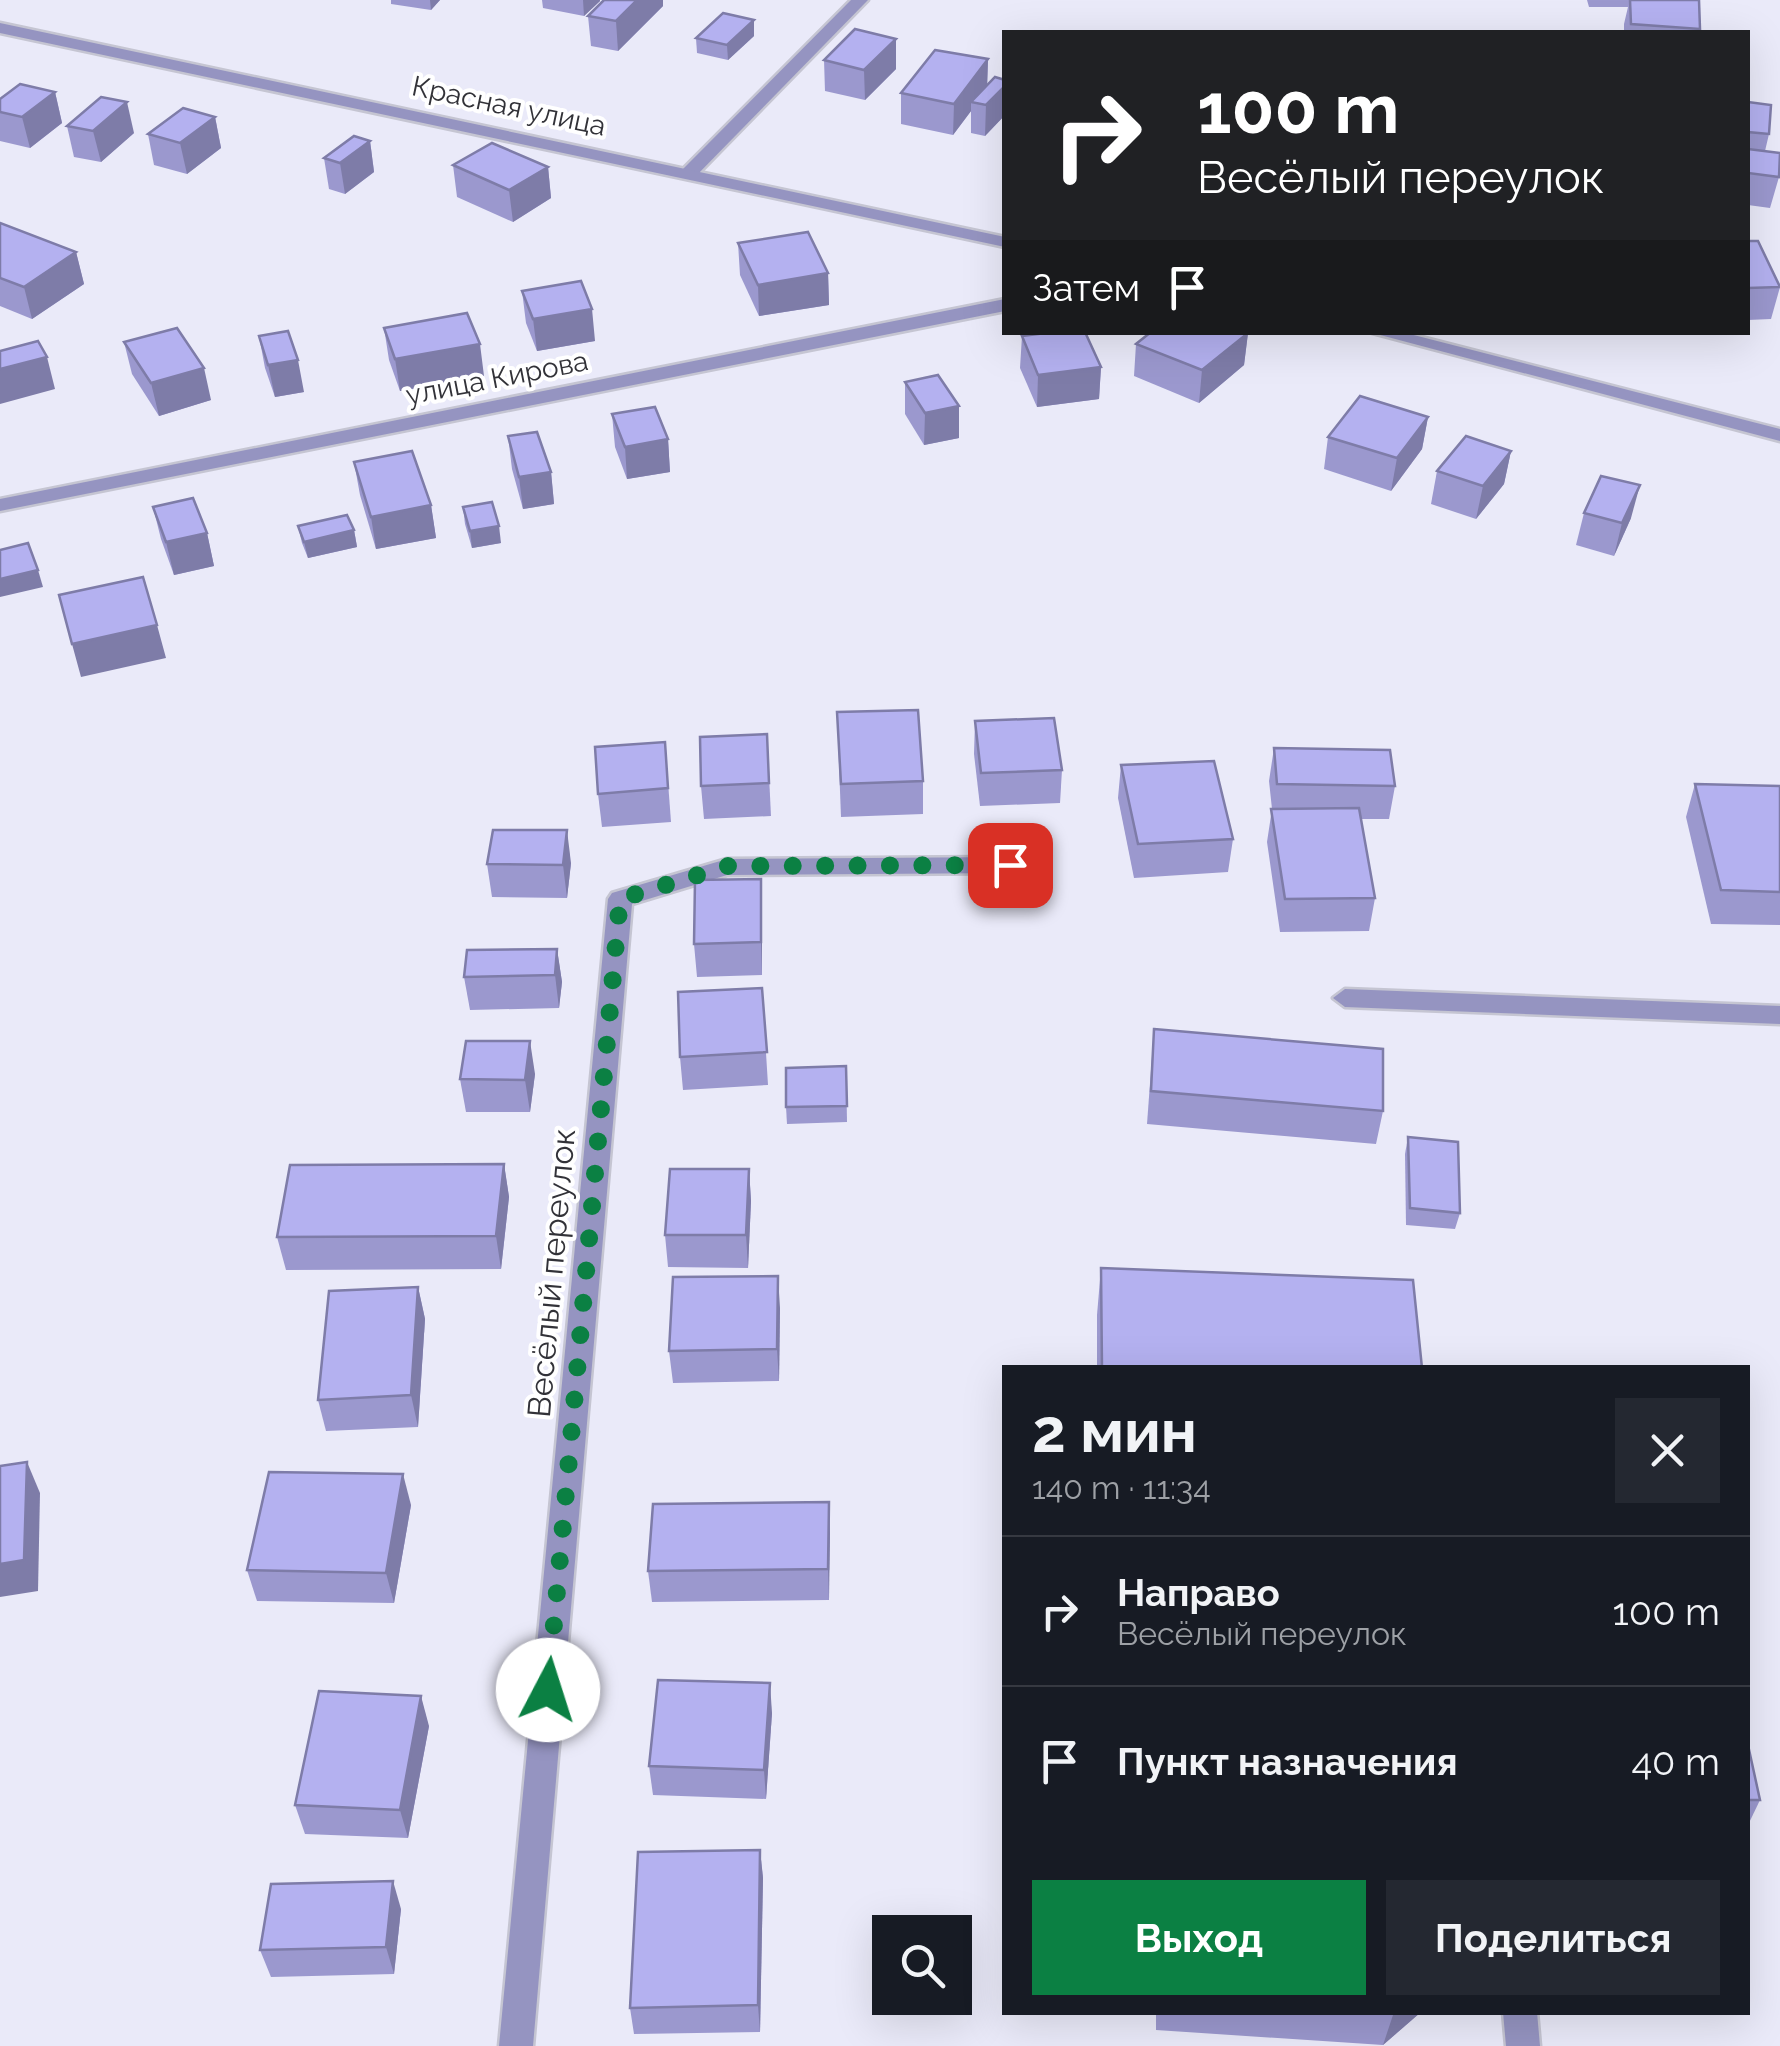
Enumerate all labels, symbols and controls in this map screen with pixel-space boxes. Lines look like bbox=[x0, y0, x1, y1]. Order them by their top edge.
text: 100 m bbox=[1197, 67, 1400, 149]
street label: Красная улица bbox=[409, 69, 609, 143]
icon: right bbox=[1032, 70, 1162, 200]
text: Весёлый переулок bbox=[1197, 151, 1604, 204]
icon: arrive bbox=[1160, 260, 1215, 315]
text: Затем bbox=[1032, 265, 1140, 310]
street label: улица Кирова bbox=[403, 344, 591, 412]
pin bbox=[968, 823, 1053, 908]
icon: arrive bbox=[983, 838, 1038, 893]
street label: Весёлый переулок bbox=[520, 1127, 582, 1419]
text: 2 мин bbox=[1032, 1396, 1197, 1466]
button: close bbox=[1615, 1398, 1720, 1503]
text: 140 m · 11:34 bbox=[1032, 1469, 1211, 1506]
text: Направо bbox=[1117, 1570, 1280, 1615]
icon: right bbox=[1032, 1584, 1087, 1639]
text: 100 m bbox=[1613, 1589, 1720, 1634]
text: Весёлый переулок bbox=[1117, 1615, 1407, 1652]
position arrow bbox=[496, 1638, 600, 1742]
icon: arrive bbox=[1032, 1734, 1087, 1789]
text: Пункт назначения bbox=[1117, 1739, 1458, 1784]
text: 40 m bbox=[1631, 1739, 1720, 1784]
button: Выход bbox=[1032, 1880, 1366, 1995]
button: Поделиться bbox=[1386, 1880, 1720, 1995]
map controls bbox=[872, 1915, 972, 2015]
button: search bbox=[872, 1915, 972, 2015]

